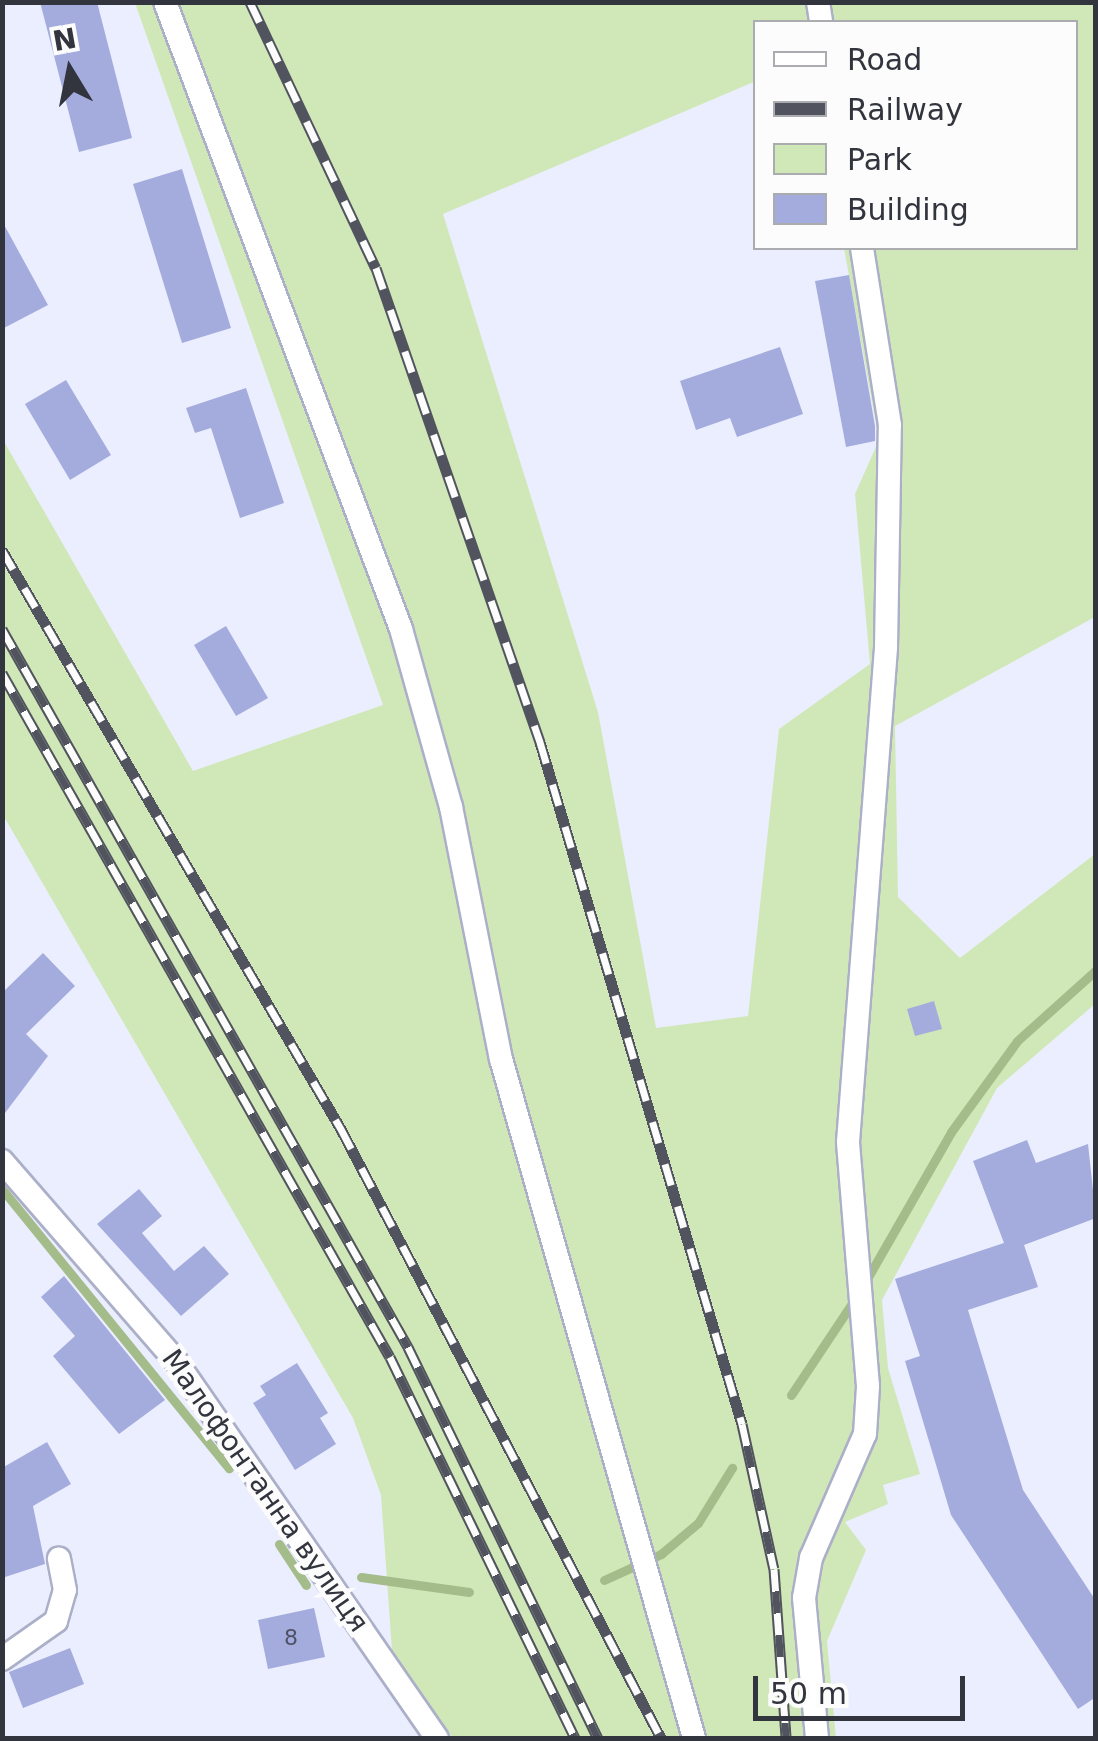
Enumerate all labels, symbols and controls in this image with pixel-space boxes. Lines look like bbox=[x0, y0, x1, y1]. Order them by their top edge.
north arrow bbox=[20, 20, 120, 120]
legend bbox=[753, 20, 1078, 250]
text: N bbox=[50, 22, 79, 58]
text: Road bbox=[847, 42, 922, 77]
text: Railway bbox=[847, 92, 963, 127]
text: Park bbox=[847, 142, 912, 177]
text: Building bbox=[847, 192, 969, 227]
street label: Малофонтанна вулиця bbox=[155, 1343, 375, 1639]
house number: 8 bbox=[284, 1625, 298, 1651]
scale bar bbox=[758, 1656, 970, 1718]
text: 50 m bbox=[770, 1676, 847, 1711]

